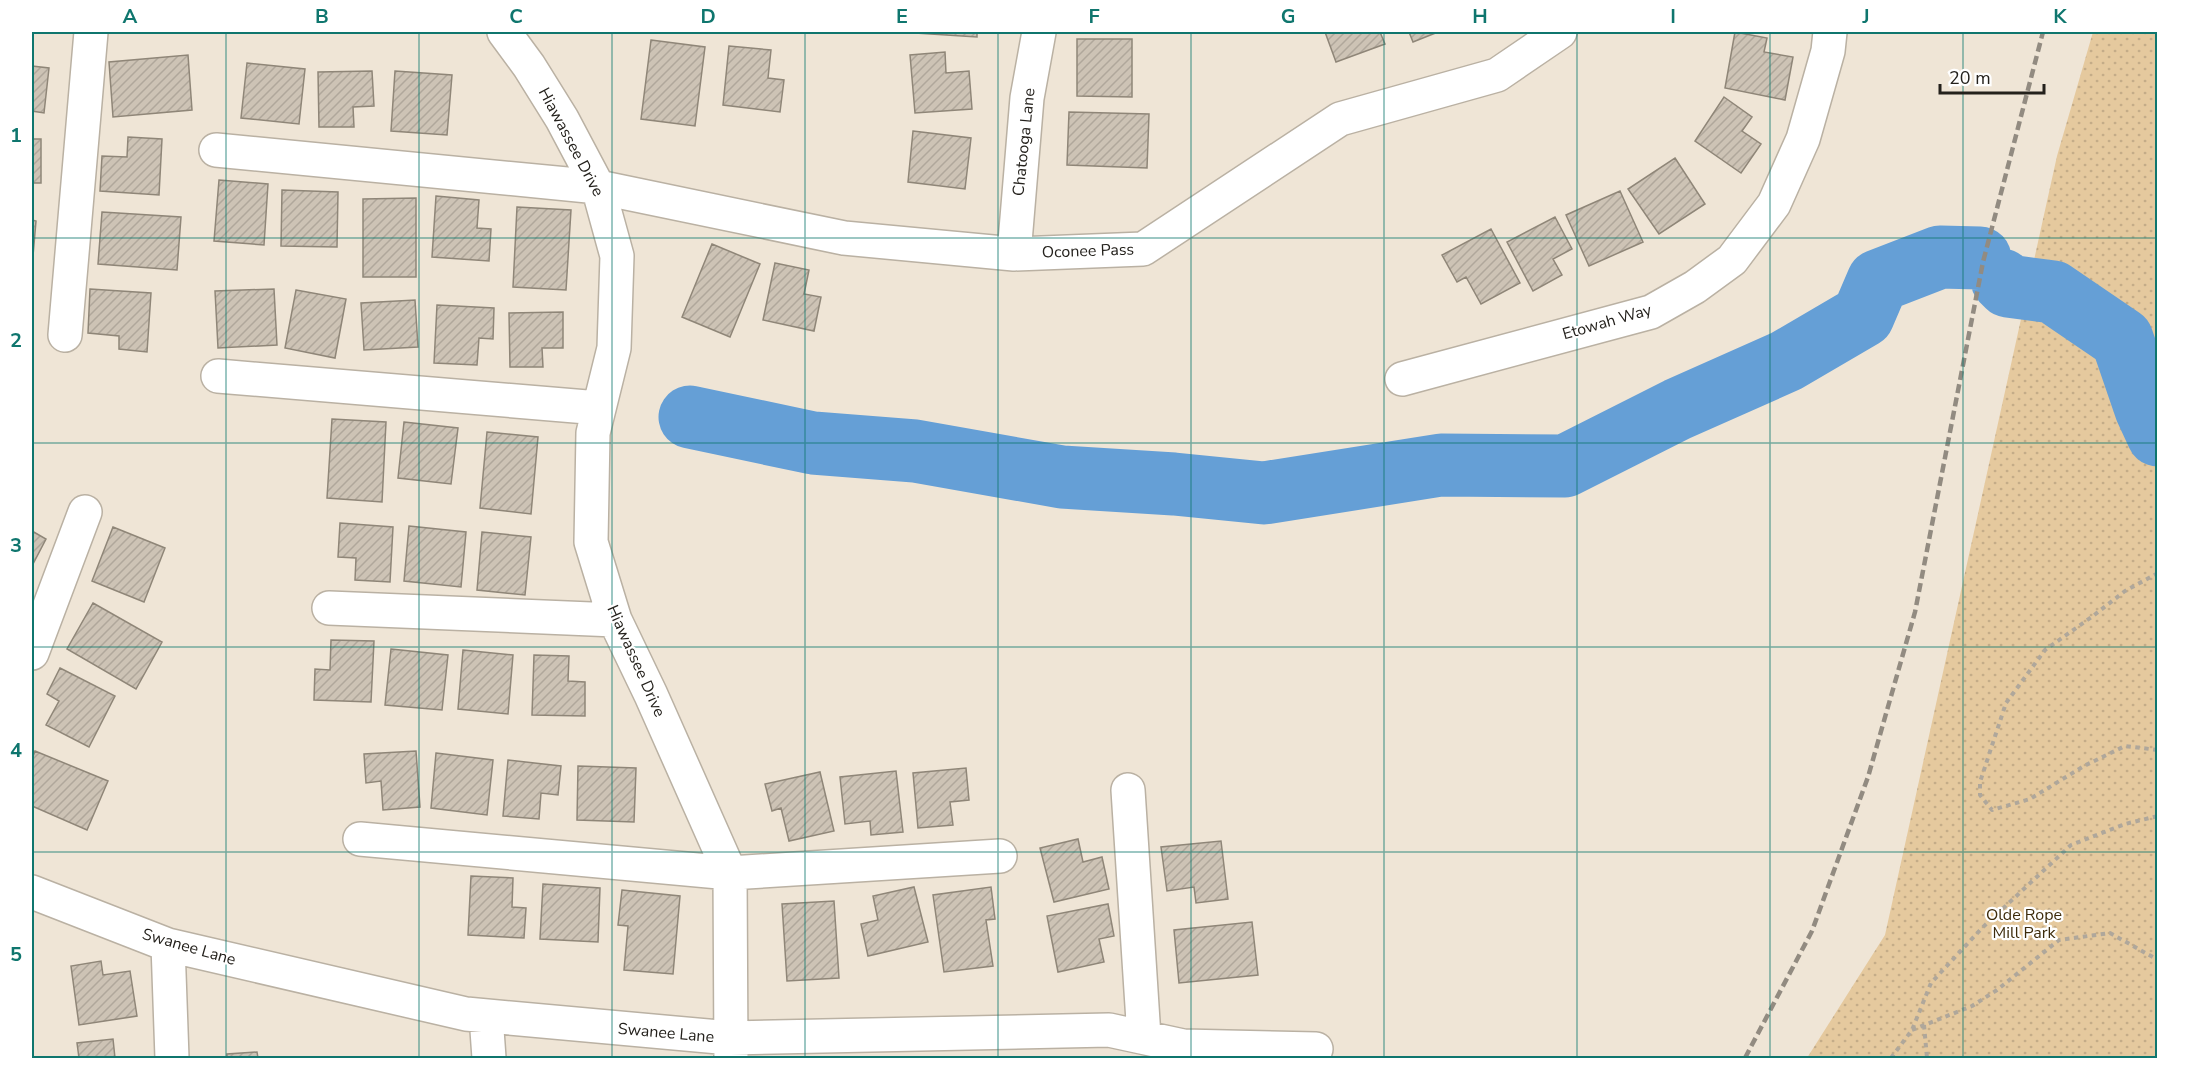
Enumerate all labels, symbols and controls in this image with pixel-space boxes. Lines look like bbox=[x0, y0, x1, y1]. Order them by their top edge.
text: A bbox=[123, 3, 138, 30]
text: B bbox=[315, 3, 329, 30]
text: C bbox=[509, 3, 523, 30]
text: D bbox=[700, 3, 716, 30]
text: E bbox=[896, 3, 908, 30]
text: F bbox=[1088, 3, 1100, 30]
text: G bbox=[1281, 3, 1295, 30]
text: H bbox=[1472, 3, 1488, 30]
text: I bbox=[1670, 3, 1676, 30]
text: J bbox=[1861, 3, 1870, 30]
text: K bbox=[2053, 3, 2067, 30]
scale bar bbox=[1940, 57, 2044, 95]
text: 20 m bbox=[1949, 66, 1991, 90]
street label: Hiawassee Drive bbox=[533, 84, 609, 200]
street label: Chatooga Lane bbox=[1007, 87, 1041, 197]
text: 1 bbox=[10, 122, 22, 149]
street label: Oconee Pass bbox=[1042, 238, 1134, 264]
street label: Etowah Way bbox=[1560, 299, 1655, 345]
text: 2 bbox=[10, 327, 22, 354]
text: 3 bbox=[10, 532, 22, 559]
street label: Hiawassee Drive bbox=[601, 601, 671, 721]
text: 4 bbox=[10, 737, 22, 764]
park label: Olde Rope Mill Park bbox=[1986, 904, 2062, 944]
street label: Swanee Lane bbox=[140, 923, 238, 971]
text: 5 bbox=[10, 941, 22, 968]
street label: Swanee Lane bbox=[617, 1018, 715, 1048]

